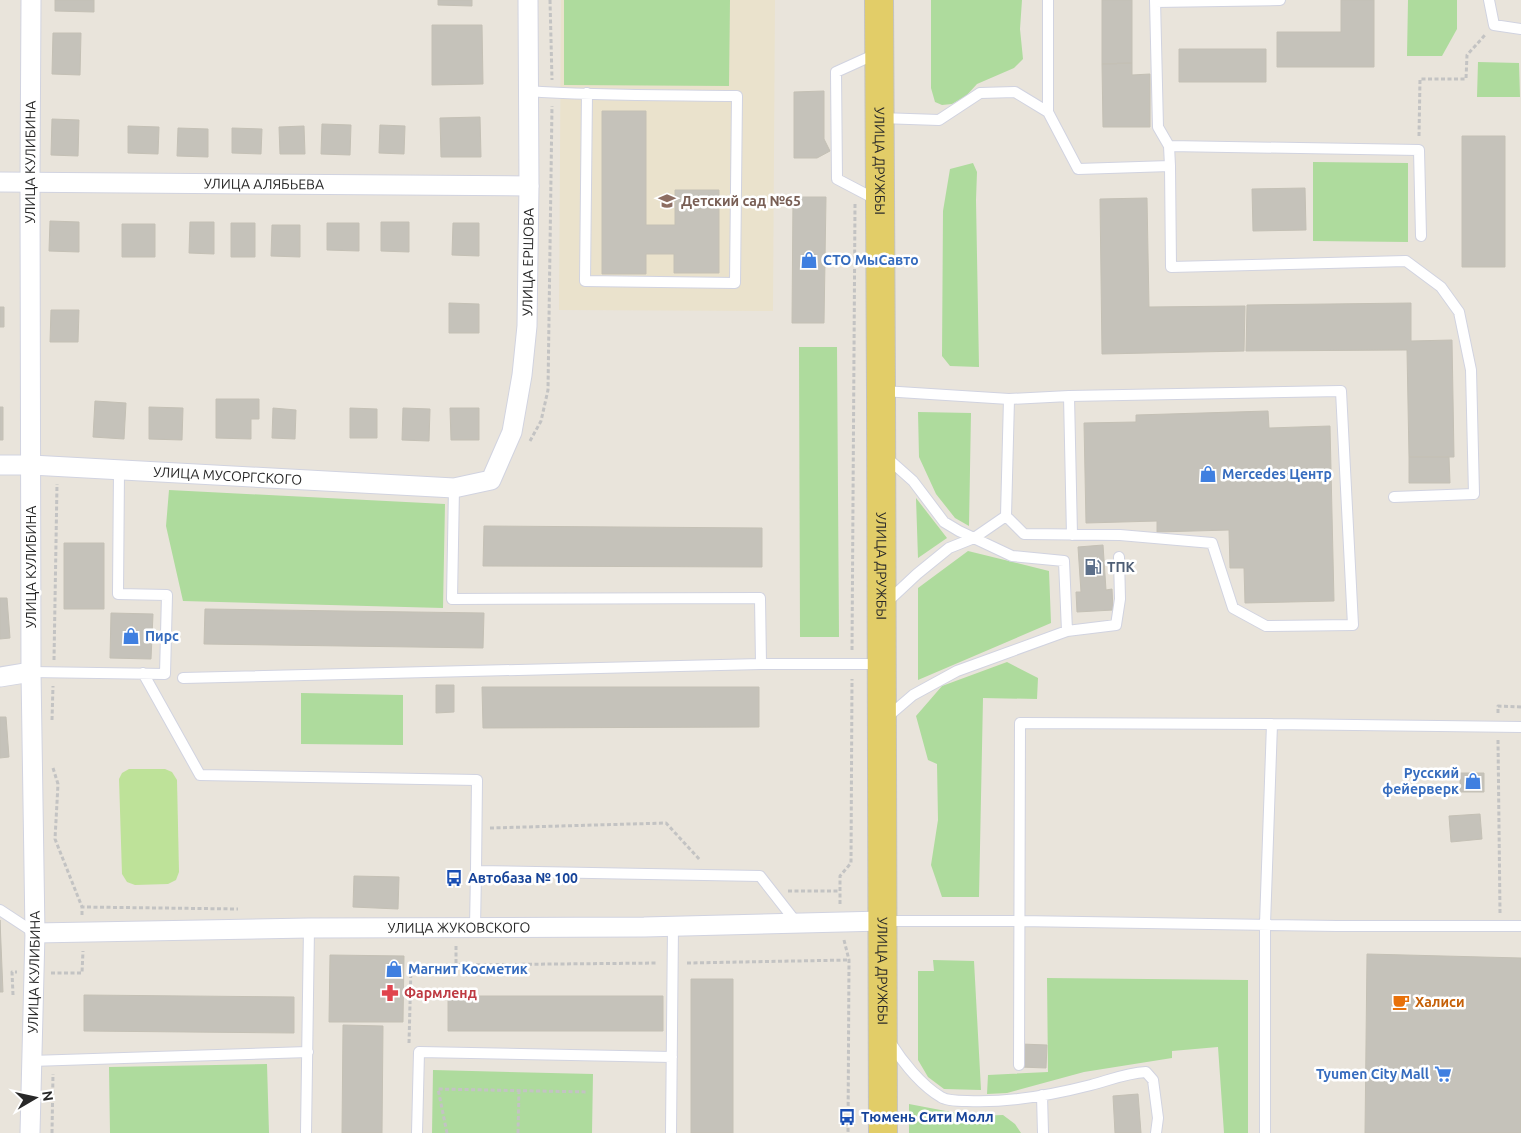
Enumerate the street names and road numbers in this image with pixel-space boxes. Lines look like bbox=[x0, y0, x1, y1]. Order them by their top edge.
street label: УЛИЦА КУЛИБИНА bbox=[22, 101, 38, 224]
street label: УЛИЦА ДРУЖБЫ bbox=[872, 107, 888, 215]
street label: УЛИЦА АЛЯБЬЕВА bbox=[204, 176, 324, 192]
street label: УЛИЦА ЕРШОВА bbox=[519, 208, 537, 316]
street label: УЛИЦА МУСОРГСКОГО bbox=[153, 464, 303, 488]
street label: УЛИЦА КУЛИБИНА bbox=[23, 506, 39, 628]
street label: УЛИЦА ДРУЖБЫ bbox=[873, 512, 890, 620]
street label: УЛИЦА КУЛИБИНА bbox=[24, 911, 43, 1034]
street label: УЛИЦА ДРУЖБЫ bbox=[874, 917, 891, 1025]
street label: УЛИЦА ЖУКОВСКОГО bbox=[387, 919, 531, 936]

